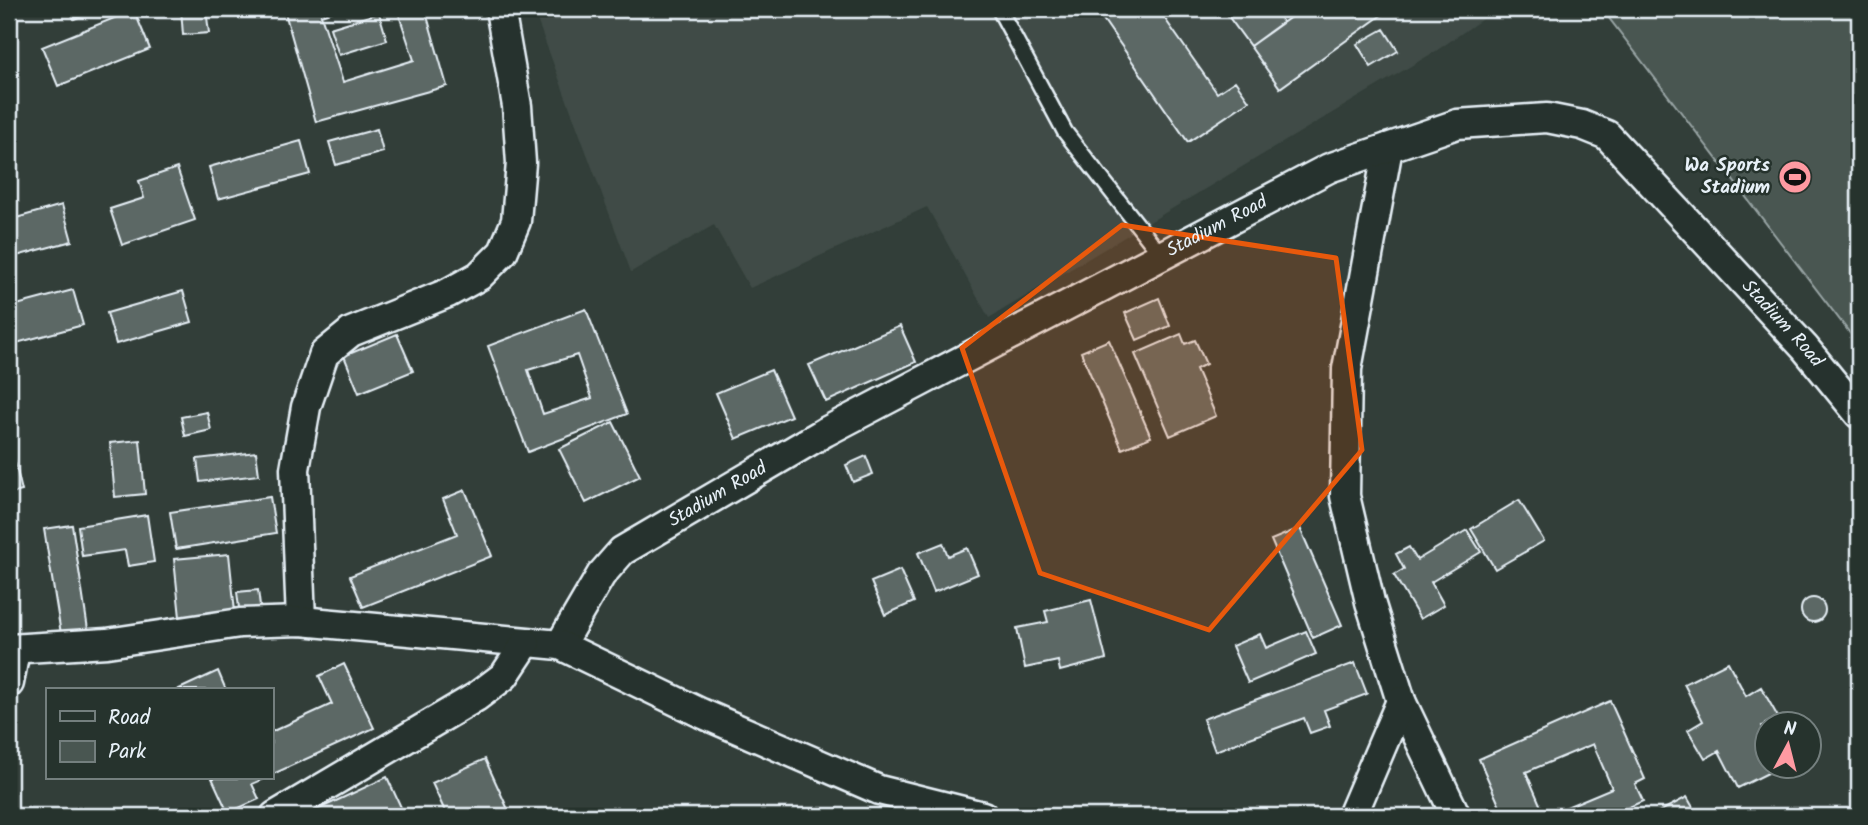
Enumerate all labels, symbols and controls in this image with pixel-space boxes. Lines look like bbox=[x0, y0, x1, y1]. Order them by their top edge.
place label: Wa Sports Stadium bbox=[1684, 151, 1770, 203]
sports icon: Wa Sports Stadium bbox=[1776, 158, 1814, 196]
street label: Stadium Road bbox=[1161, 187, 1273, 265]
street label: Stadium Road bbox=[1734, 273, 1831, 375]
street label: Stadium Road bbox=[663, 454, 773, 536]
legend bbox=[46, 688, 273, 780]
text: Road bbox=[108, 702, 151, 735]
north arrow bbox=[1752, 710, 1822, 780]
text: N bbox=[1782, 714, 1798, 746]
text: Park bbox=[108, 736, 146, 769]

